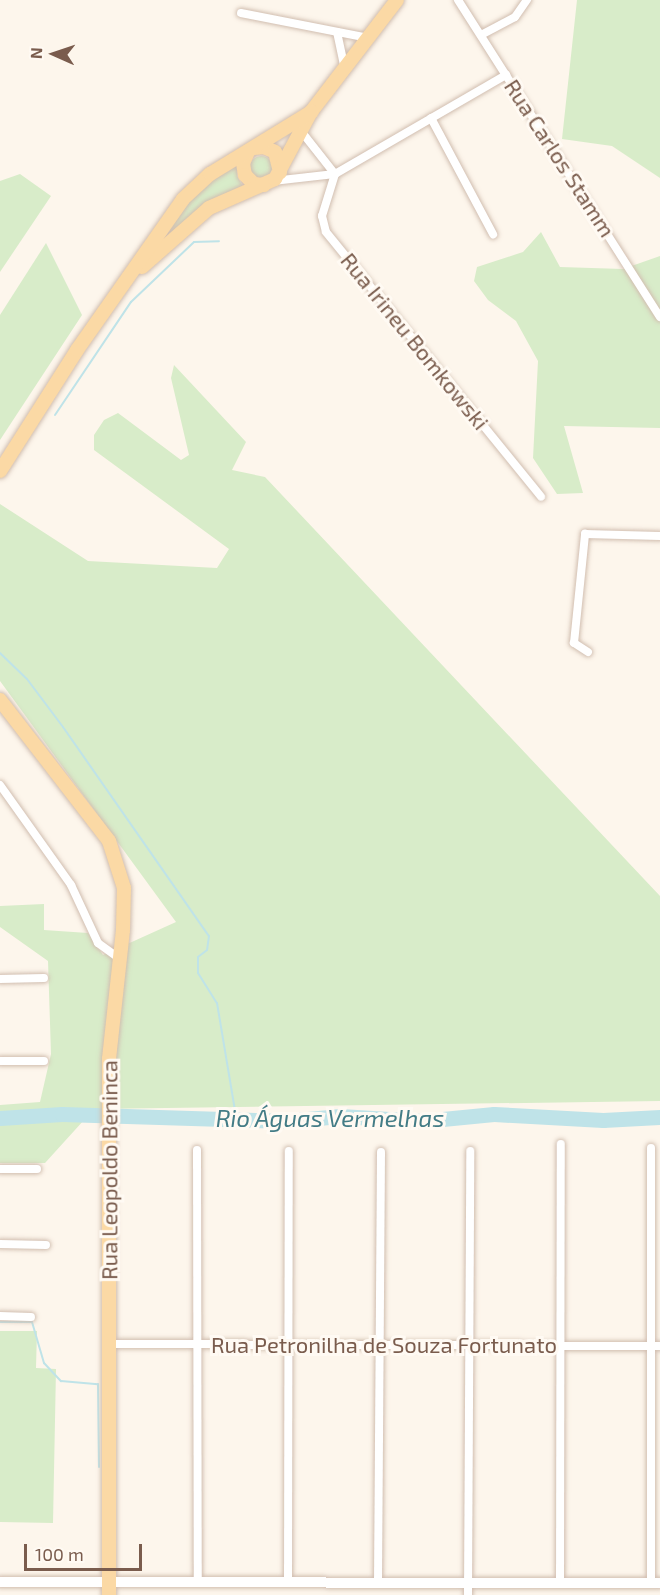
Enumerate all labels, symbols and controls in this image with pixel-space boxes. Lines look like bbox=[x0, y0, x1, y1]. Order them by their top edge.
north arrow bbox=[24, 24, 84, 84]
text: N bbox=[26, 47, 45, 59]
street label: Rua Carlos Stamm bbox=[499, 74, 621, 242]
street label: Rua Irineu Bomkowski bbox=[336, 247, 494, 435]
street label: Rua Leopoldo Beninca bbox=[96, 1060, 122, 1280]
water label: Rio Águas Vermelhas bbox=[215, 1104, 445, 1132]
street label: Rua Petronilha de Souza Fortunato bbox=[211, 1332, 557, 1358]
scale bar bbox=[27, 1532, 146, 1570]
text: 100 m bbox=[35, 1543, 84, 1565]

